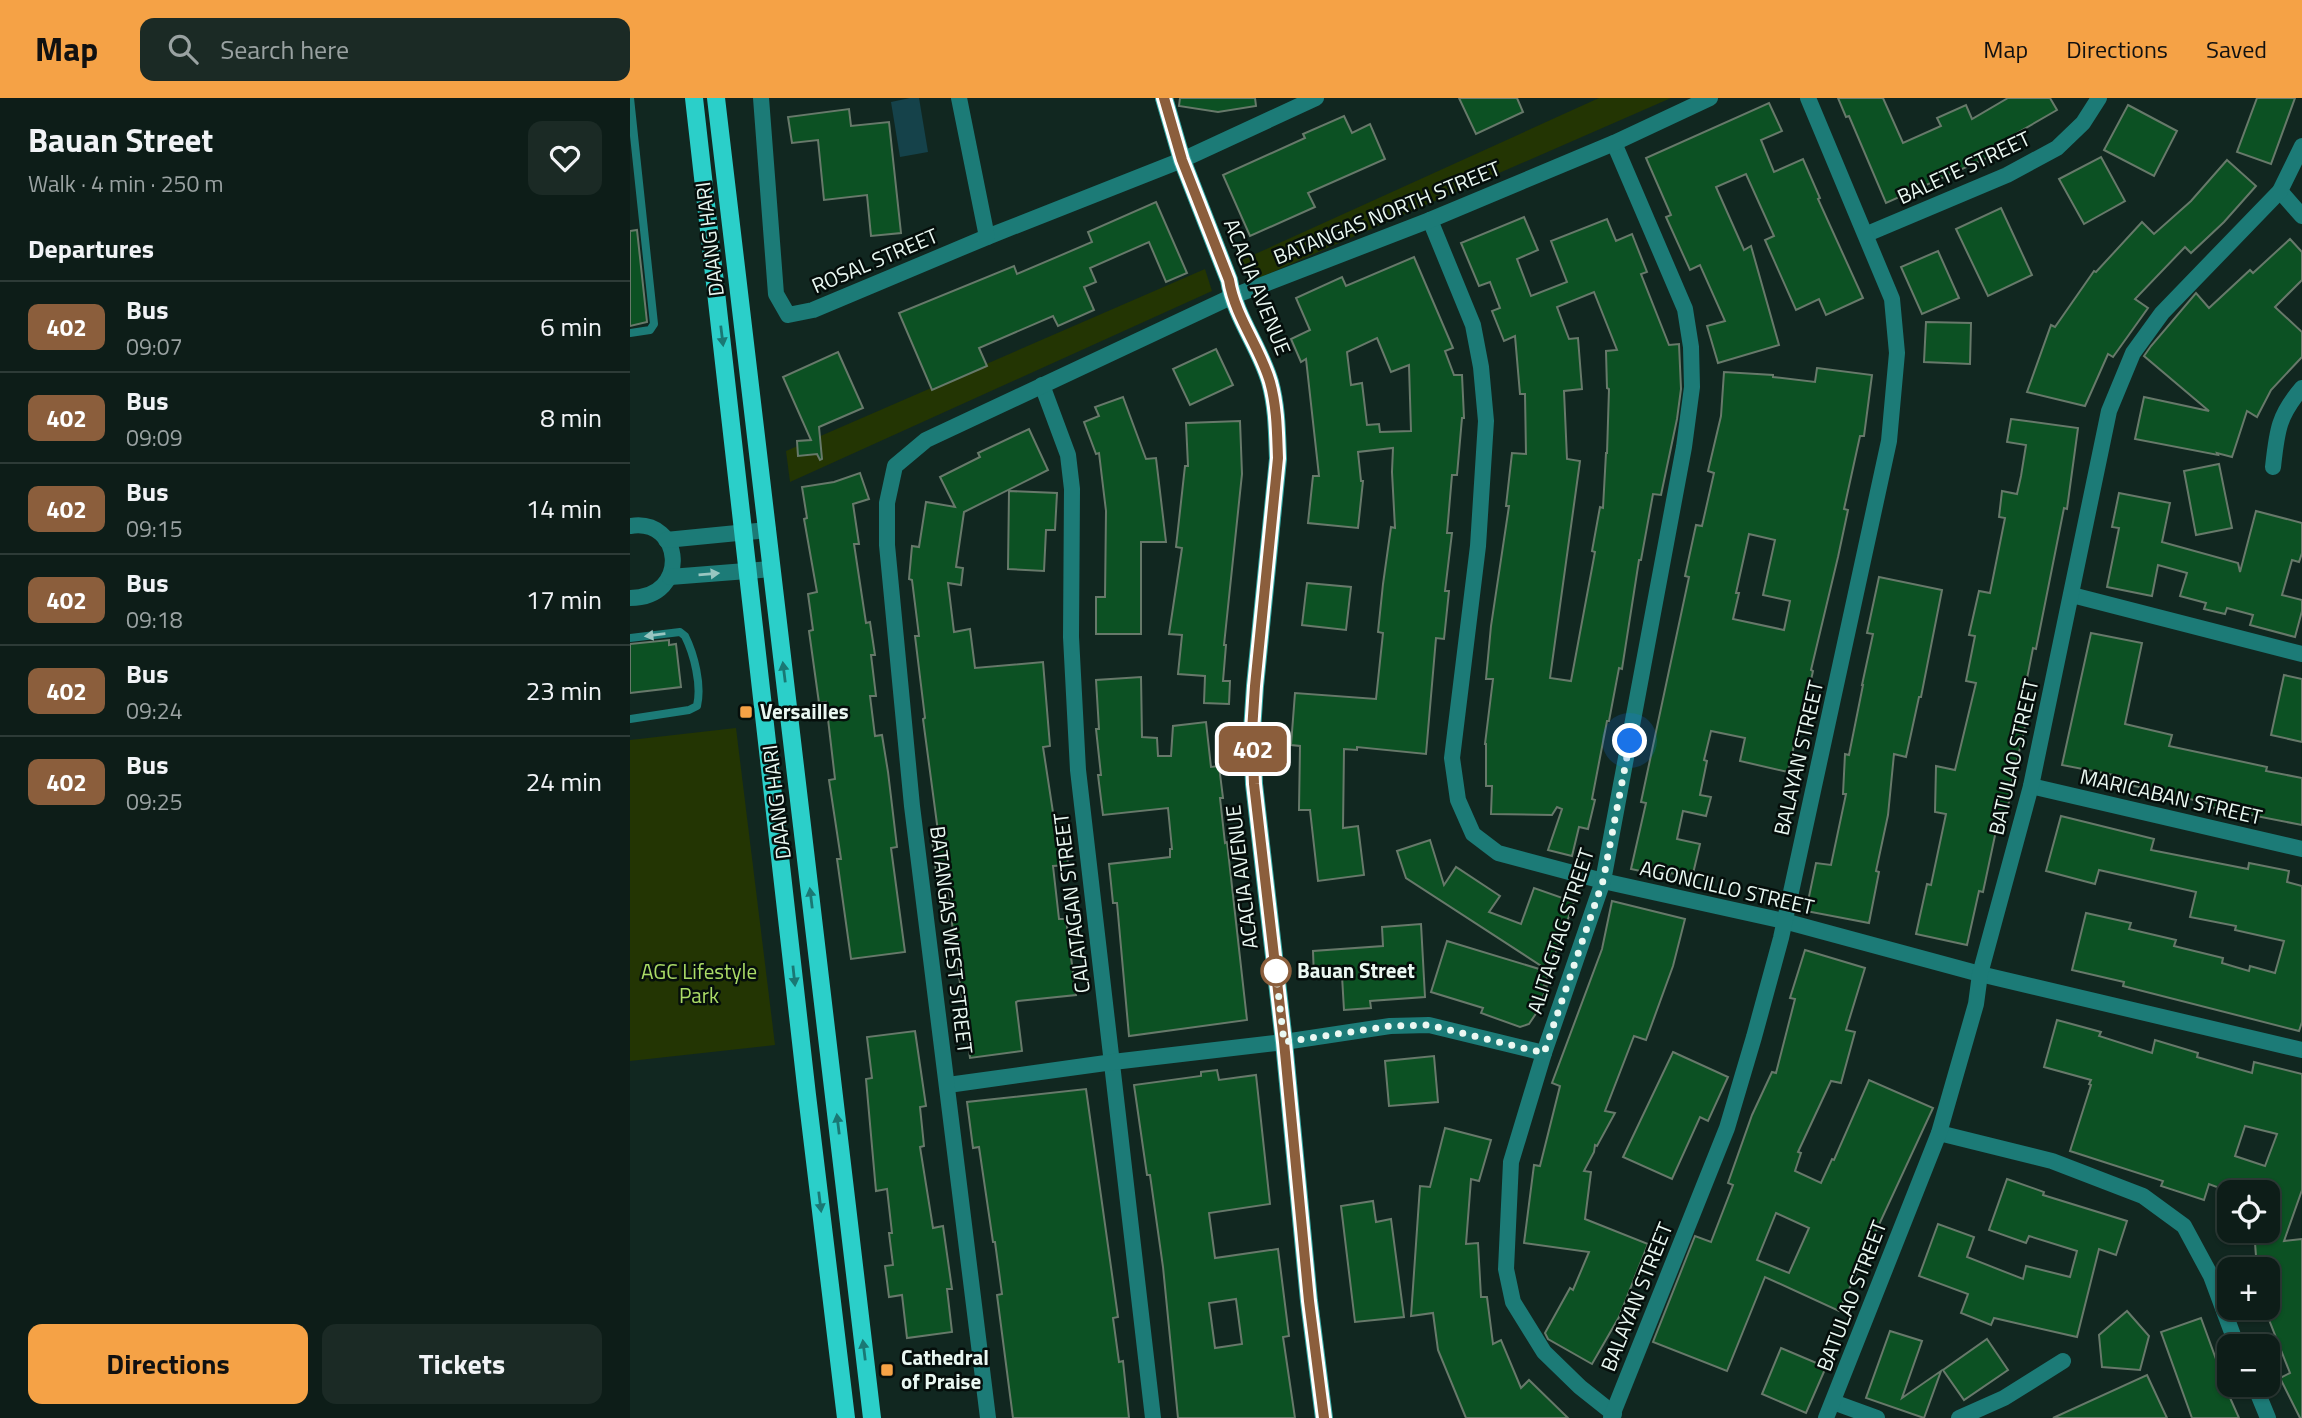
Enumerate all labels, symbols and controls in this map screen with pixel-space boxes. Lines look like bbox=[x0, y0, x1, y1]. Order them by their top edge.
search box bbox=[140, 18, 630, 81]
text: Map bbox=[35, 24, 98, 74]
icon: search bbox=[164, 30, 202, 68]
text: Search here bbox=[220, 30, 349, 69]
text: Map bbox=[1983, 31, 2028, 67]
text: Directions bbox=[2066, 31, 2168, 67]
text: Saved bbox=[2206, 31, 2267, 67]
text: Bauan Street bbox=[28, 115, 213, 165]
button: heart bbox=[528, 121, 602, 195]
street label: BALETE STREET bbox=[1892, 122, 2036, 212]
street label: BATANGAS NORTH STREET bbox=[1268, 152, 1505, 272]
text: Walk · 4 min · 250 m bbox=[28, 166, 224, 201]
street label: DAANG HARI bbox=[686, 180, 732, 298]
street label: ACACIA AVENUE bbox=[1216, 214, 1300, 360]
street label: ROSAL STREET bbox=[806, 219, 943, 301]
text: Departures bbox=[28, 229, 154, 268]
text: Bus bbox=[126, 290, 168, 329]
text: 6 min bbox=[540, 307, 602, 346]
text: 402 bbox=[46, 309, 87, 345]
one-way arrow bbox=[716, 325, 727, 347]
text: 09:07 bbox=[126, 329, 183, 364]
text: Bus bbox=[126, 381, 168, 420]
text: 8 min bbox=[540, 398, 602, 437]
text: 402 bbox=[46, 400, 87, 436]
text: 09:09 bbox=[126, 420, 183, 455]
text: Bus bbox=[126, 472, 168, 511]
text: 14 min bbox=[526, 489, 602, 528]
text: 402 bbox=[46, 491, 87, 527]
text: 09:15 bbox=[126, 511, 183, 546]
text: Bus bbox=[126, 563, 168, 602]
one-way arrow bbox=[698, 568, 720, 579]
text: 17 min bbox=[526, 580, 602, 619]
text: 402 bbox=[46, 582, 87, 618]
text: 09:18 bbox=[126, 602, 183, 637]
one-way arrow bbox=[644, 629, 666, 640]
text: Bus bbox=[126, 654, 168, 693]
one-way arrow bbox=[779, 661, 790, 683]
text: 23 min bbox=[526, 671, 602, 710]
text: 402 bbox=[46, 673, 87, 709]
street label: BATULAO STREET bbox=[1980, 676, 2047, 838]
street label: BALAYAN STREET bbox=[1765, 677, 1831, 838]
text: 09:24 bbox=[126, 693, 183, 728]
place label: Versailles bbox=[760, 695, 849, 727]
marker: Versailles bbox=[738, 704, 754, 720]
your location bbox=[1612, 723, 1647, 758]
line badge: 402 bbox=[1213, 726, 1293, 772]
text: 402 bbox=[1233, 731, 1273, 767]
street label: DAANG HARI bbox=[753, 743, 799, 861]
text: Bus bbox=[126, 745, 168, 784]
street label: MARICABAN STREET bbox=[2077, 760, 2265, 833]
text: 24 min bbox=[526, 762, 602, 801]
text: 402 bbox=[46, 764, 87, 800]
text: 09:25 bbox=[126, 784, 183, 819]
street label: ACACIA AVENUE bbox=[1216, 803, 1266, 951]
street label: CALATAGAN STREET bbox=[1044, 811, 1098, 995]
street label: BATANGAS WEST STREET bbox=[922, 824, 982, 1056]
street label: ALITAGTAG STREET bbox=[1518, 844, 1602, 1018]
street label: AGONCILLO STREET bbox=[1637, 851, 1817, 923]
one-way arrow bbox=[805, 887, 816, 909]
place label: Bauan Street bbox=[1297, 954, 1415, 986]
park label: AGC Lifestyle Park bbox=[641, 955, 757, 1011]
marker: Bauan Street bbox=[1261, 956, 1291, 986]
one-way arrow bbox=[788, 965, 799, 987]
one-way arrow bbox=[832, 1113, 843, 1135]
map controls bbox=[2217, 1180, 2280, 1397]
button: locate bbox=[2217, 1180, 2280, 1243]
one-way arrow bbox=[814, 1191, 825, 1213]
street label: BATULAO STREET bbox=[1808, 1216, 1895, 1376]
street label: BALAYAN STREET bbox=[1592, 1217, 1681, 1376]
button: + bbox=[2217, 1257, 2280, 1320]
button: Directions bbox=[28, 1324, 308, 1404]
button: Tickets bbox=[322, 1324, 602, 1404]
button: − bbox=[2217, 1334, 2280, 1397]
one-way arrow bbox=[858, 1339, 869, 1361]
place label: Cathedral of Praise bbox=[901, 1341, 989, 1397]
marker: Cathedral of Praise bbox=[879, 1362, 895, 1378]

